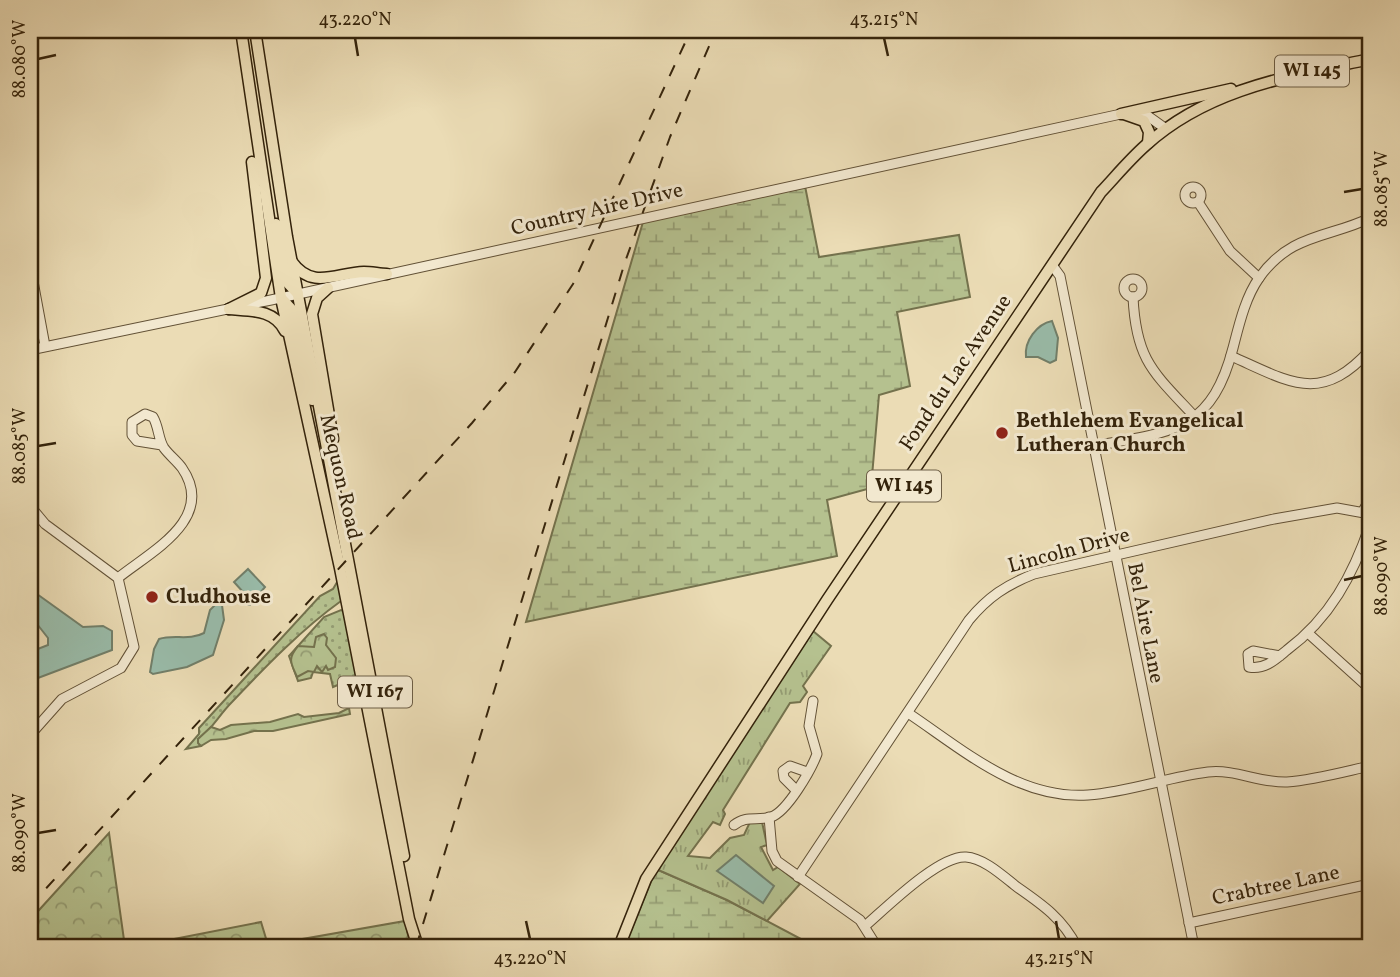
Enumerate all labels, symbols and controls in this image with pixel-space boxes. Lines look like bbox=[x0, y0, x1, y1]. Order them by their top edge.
text: 43.220°N bbox=[318, 8, 392, 33]
text: 43.215°N bbox=[850, 8, 918, 33]
text: 88.080°W bbox=[8, 20, 33, 98]
road number: WI 145 bbox=[1275, 55, 1349, 86]
text: 88.085°W bbox=[1370, 151, 1395, 227]
street label: Country Aire Drive bbox=[508, 176, 686, 244]
street label: Fond du Lac Avenue bbox=[893, 289, 1019, 457]
place label: Bethlehem Evangelical Lutheran Church bbox=[1016, 407, 1244, 460]
text: 88.085°W bbox=[8, 408, 33, 484]
street label: Mequon Road bbox=[312, 412, 368, 542]
marker: Bethlehem Evangelical Lutheran Church bbox=[994, 425, 1010, 441]
road number: WI 145 bbox=[867, 471, 941, 502]
street label: Lincoln Drive bbox=[1005, 521, 1133, 581]
text: 88.090°W bbox=[1370, 536, 1395, 616]
street label: Bel Aire Lane bbox=[1119, 560, 1171, 686]
place label: Cludhouse bbox=[166, 583, 271, 612]
marker: Cludhouse bbox=[144, 589, 160, 605]
road number: WI 167 bbox=[338, 677, 412, 708]
text: 88.090°W bbox=[8, 793, 33, 873]
street label: Crabtree Lane bbox=[1210, 858, 1342, 914]
text: 43.220°N bbox=[493, 947, 567, 972]
text: 43.215°N bbox=[1025, 947, 1093, 972]

